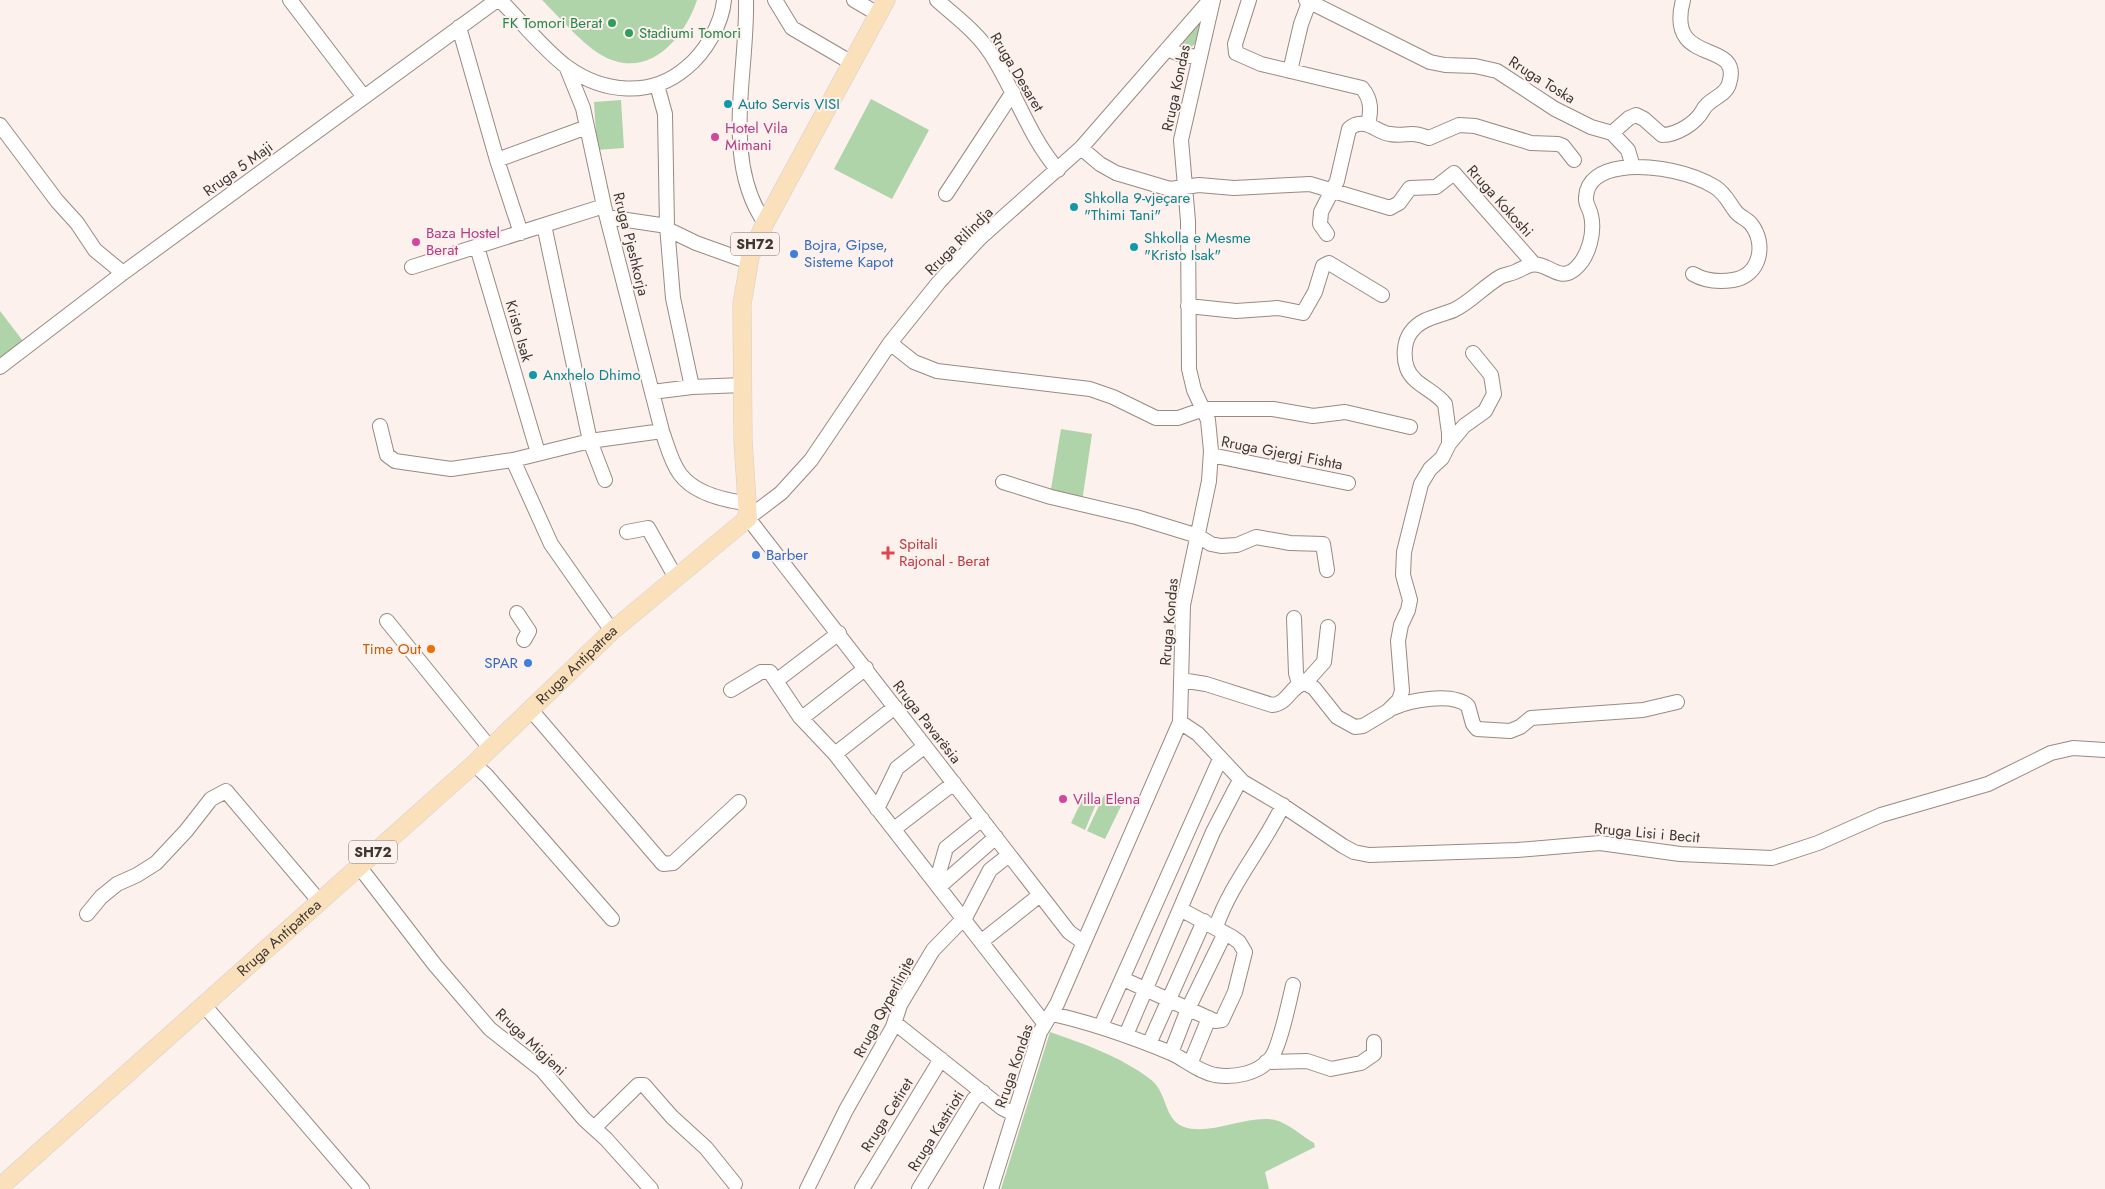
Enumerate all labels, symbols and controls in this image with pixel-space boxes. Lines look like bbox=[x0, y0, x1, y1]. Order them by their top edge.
place label: FK Tomori Berat bbox=[502, 12, 602, 34]
marker: FK Tomori Berat bbox=[606, 17, 618, 29]
place label: Stadiumi Tomori bbox=[639, 22, 741, 44]
marker: Stadiumi Tomori bbox=[623, 27, 635, 39]
street label: Rruga Desaret bbox=[985, 28, 1050, 116]
street label: Rruga Kondas bbox=[1156, 43, 1196, 133]
street label: Rruga Toska bbox=[1504, 51, 1580, 109]
place label: Auto Servis VISI bbox=[738, 93, 840, 115]
marker: Auto Servis VISI bbox=[722, 98, 734, 110]
place label: Hotel Vila Mimani bbox=[725, 117, 788, 156]
marker: Hotel Vila Mimani bbox=[709, 131, 721, 143]
street label: Rruga 5 Maji bbox=[198, 136, 278, 202]
street label: Rruga Kokoshi bbox=[1462, 160, 1538, 242]
place label: Shkolla 9-vjeçare "Thimi Tani" bbox=[1084, 187, 1190, 226]
street label: Rruga Pjeshkorja bbox=[608, 190, 654, 298]
marker: Shkolla 9-vjeçare "Thimi Tani" bbox=[1068, 201, 1080, 213]
street label: Rruga Rilindja bbox=[920, 202, 998, 280]
place label: Baza Hostel Berat bbox=[426, 222, 500, 261]
place label: Shkolla e Mesme "Kristo Isak" bbox=[1144, 227, 1251, 266]
road number: SH72 bbox=[731, 232, 779, 255]
place label: Bojra, Gipse, Sisteme Kapot bbox=[804, 234, 894, 273]
marker: Baza Hostel Berat bbox=[410, 236, 422, 248]
marker: Shkolla e Mesme "Kristo Isak" bbox=[1128, 241, 1140, 253]
marker: Bojra, Gipse, Sisteme Kapot bbox=[788, 248, 800, 260]
street label: Kristo Isak bbox=[500, 298, 538, 365]
place label: Anxhelo Dhimo bbox=[543, 364, 641, 386]
marker: Anxhelo Dhimo bbox=[527, 369, 539, 381]
street label: Rruga Gjergj Fishta bbox=[1219, 430, 1345, 476]
place label: Spitali Rajonal - Berat bbox=[899, 533, 990, 572]
place label: Barber bbox=[766, 544, 809, 566]
marker: Spitali Rajonal - Berat bbox=[881, 546, 895, 560]
marker: Barber bbox=[750, 549, 762, 561]
street label: Rruga Kondas bbox=[1154, 577, 1184, 667]
street label: Rruga Antipatrea bbox=[531, 620, 622, 710]
place label: Time Out bbox=[363, 638, 421, 660]
marker: Time Out bbox=[425, 643, 437, 655]
place label: SPAR bbox=[484, 652, 519, 674]
marker: SPAR bbox=[522, 657, 534, 669]
street label: Rruga Pavarësia bbox=[887, 676, 967, 768]
place label: Villa Elena bbox=[1073, 788, 1140, 810]
marker: Villa Elena bbox=[1057, 793, 1069, 805]
street label: Rruga Lisi i Becit bbox=[1593, 817, 1701, 849]
road number: SH72 bbox=[349, 840, 397, 864]
street label: Rruga Antipatrea bbox=[232, 894, 326, 982]
street label: Rruga Qyperlinjte bbox=[848, 952, 920, 1062]
street label: Rruga Migjeni bbox=[490, 1003, 572, 1081]
street label: Rruga Kondas bbox=[989, 1021, 1039, 1111]
street label: Rruga Cetiret bbox=[856, 1073, 919, 1156]
street label: Rruga Kastrioti bbox=[902, 1086, 970, 1176]

